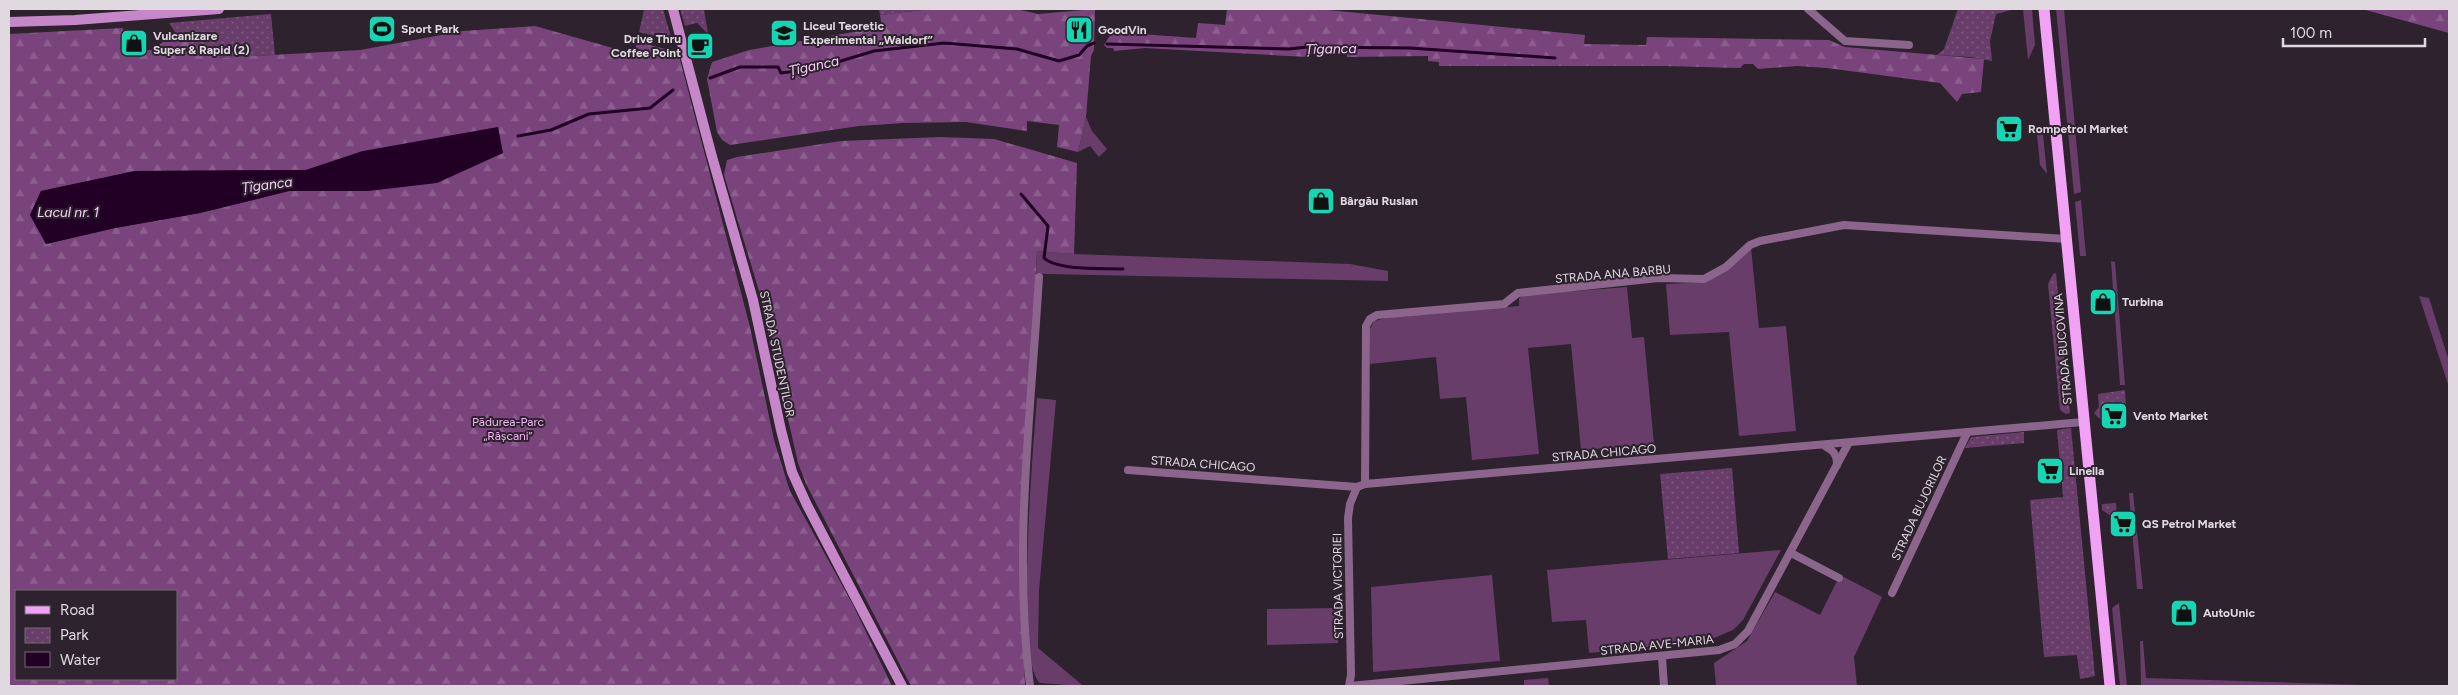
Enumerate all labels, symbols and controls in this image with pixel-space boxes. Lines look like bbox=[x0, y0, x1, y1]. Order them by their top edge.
sports icon: Sport Park bbox=[367, 14, 397, 44]
restaurant icon: GoodVin bbox=[1064, 15, 1094, 45]
scale bar bbox=[2283, 15, 2426, 47]
school or university icon: Liceul Teoretic Experimental „Waldorf” bbox=[769, 18, 799, 48]
place label: Liceul Teoretic Experimental „Waldorf” bbox=[803, 19, 933, 47]
place label: Sport Park bbox=[401, 22, 460, 36]
place label: GoodVin bbox=[1098, 23, 1147, 37]
text: 100 m bbox=[2290, 24, 2332, 42]
shop icon: Vulcanizare Super & Rapid (2) bbox=[119, 28, 149, 58]
place label: Vulcanizare Super & Rapid (2) bbox=[153, 29, 250, 57]
cafe icon: Drive Thru Coffee Point bbox=[685, 31, 715, 61]
place label: Drive Thru Coffee Point bbox=[611, 32, 681, 60]
water label: Țîganca bbox=[1305, 40, 1357, 58]
water label: Țîganca bbox=[787, 52, 841, 80]
supermarket icon: Rompetrol Market bbox=[1994, 114, 2024, 144]
place label: Rompetrol Market bbox=[2028, 122, 2128, 136]
water label: Țîganca bbox=[241, 173, 293, 197]
shop icon: Bârgău Ruslan bbox=[1306, 186, 1336, 216]
place label: Bârgău Ruslan bbox=[1340, 194, 1418, 208]
water label: Lacul nr. 1 bbox=[37, 204, 99, 221]
street label: STRADA ANA BARBU bbox=[1554, 262, 1672, 286]
shop icon: Turbina bbox=[2088, 287, 2118, 317]
street label: STRADA STUDENȚILOR bbox=[757, 290, 797, 418]
street label: STRADA BUCOVINA bbox=[2051, 293, 2075, 405]
place label: Turbina bbox=[2122, 295, 2163, 309]
supermarket icon: Vento Market bbox=[2099, 401, 2129, 431]
place label: Vento Market bbox=[2133, 409, 2208, 423]
park label: Pădurea-Parc „Râșcani” bbox=[472, 415, 544, 443]
street label: STRADA CHICAGO bbox=[1551, 441, 1657, 465]
street label: STRADA CHICAGO bbox=[1150, 453, 1256, 475]
street label: STRADA BUJORILOR bbox=[1889, 453, 1949, 563]
supermarket icon: Linella bbox=[2035, 456, 2065, 486]
place label: Linella bbox=[2069, 464, 2104, 478]
supermarket icon: QS Petrol Market bbox=[2108, 509, 2138, 539]
place label: QS Petrol Market bbox=[2142, 517, 2237, 531]
street label: STRADA VICTORIEI bbox=[1330, 533, 1346, 639]
legend bbox=[15, 590, 178, 680]
shop icon: AutoUnic bbox=[2169, 598, 2199, 628]
text: Road bbox=[60, 601, 95, 619]
place label: AutoUnic bbox=[2203, 606, 2255, 620]
text: Park bbox=[60, 626, 89, 644]
street label: STRADA AVE-MARIA bbox=[1599, 632, 1715, 658]
text: Water bbox=[60, 651, 100, 669]

